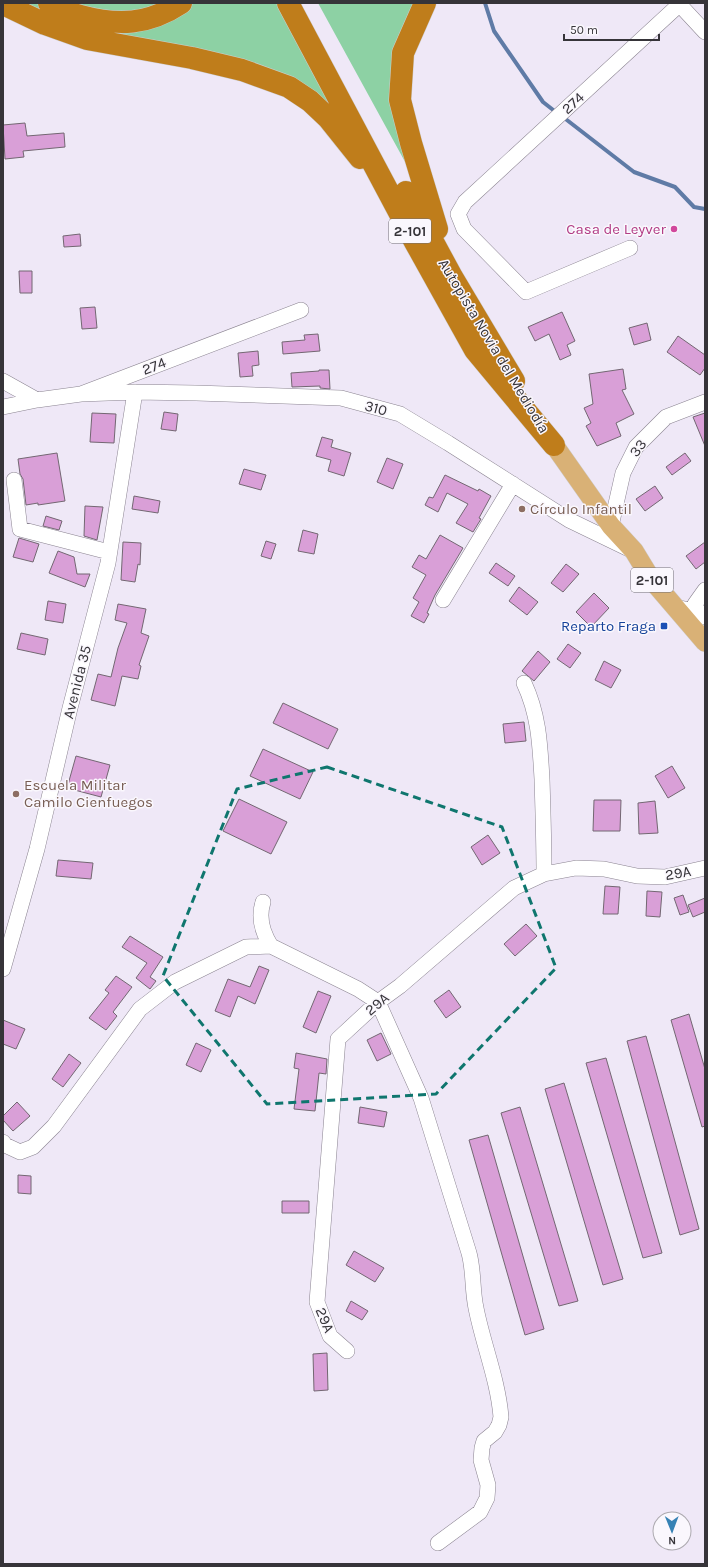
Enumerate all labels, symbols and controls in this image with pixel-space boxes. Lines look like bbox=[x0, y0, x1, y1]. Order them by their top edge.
scale bar bbox=[564, 16, 659, 42]
text: 50 m bbox=[570, 23, 598, 37]
street label: 274 bbox=[558, 88, 588, 118]
road number: 2-101 bbox=[389, 219, 431, 243]
place label: Casa de Leyver bbox=[566, 220, 667, 238]
marker: Casa de Leyver bbox=[669, 224, 679, 234]
street label: Autopista Novia del Mediodía bbox=[435, 256, 553, 436]
street label: 274 bbox=[140, 353, 169, 379]
street label: 310 bbox=[363, 396, 389, 420]
street label: 33 bbox=[626, 436, 650, 460]
place label: Círculo Infantil bbox=[530, 500, 632, 518]
marker: Círculo Infantil bbox=[517, 504, 527, 514]
road number: 2-101 bbox=[631, 568, 673, 592]
place label: Reparto Fraga bbox=[561, 617, 656, 635]
marker: Reparto Fraga bbox=[659, 621, 669, 631]
street label: Avenida 35 bbox=[59, 643, 95, 721]
place label: Escuela Militar Camilo Cienfuegos bbox=[24, 776, 153, 811]
marker: Escuela Militar Camilo Cienfuegos bbox=[11, 789, 21, 799]
street label: 29A bbox=[664, 862, 693, 884]
street label: 29A bbox=[361, 989, 393, 1019]
street label: 29A bbox=[312, 1305, 339, 1336]
north arrow bbox=[652, 1511, 692, 1551]
text: N bbox=[668, 1534, 676, 1547]

